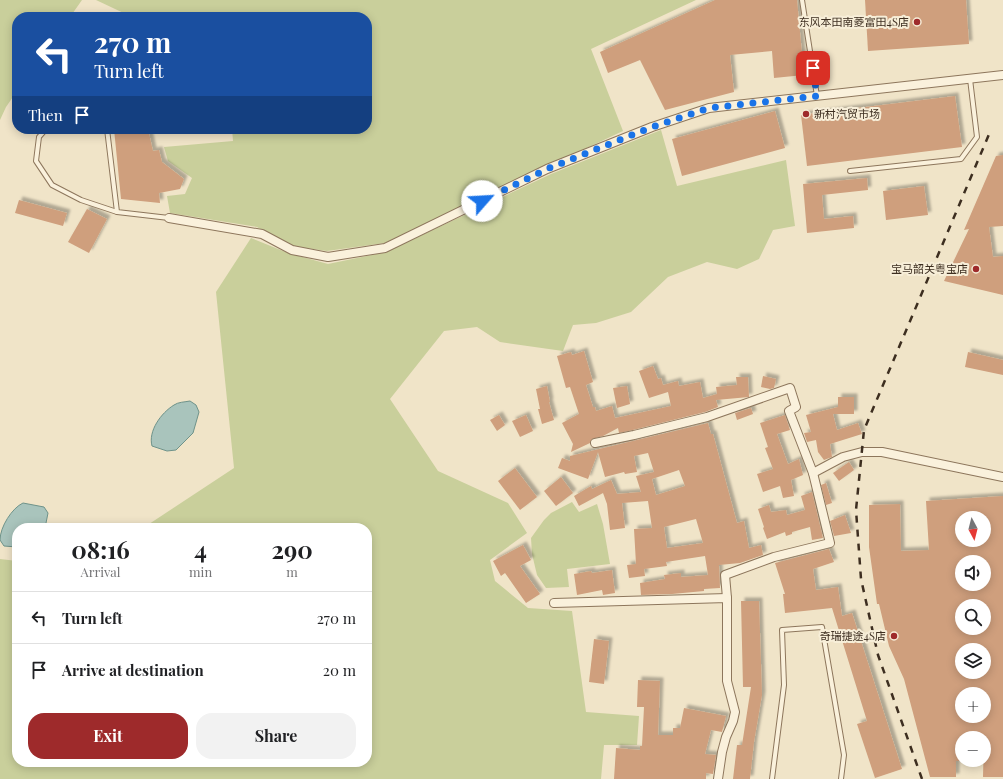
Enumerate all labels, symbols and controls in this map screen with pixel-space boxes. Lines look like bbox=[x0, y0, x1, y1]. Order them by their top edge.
place label: 东风本田南菱富田4S店 bbox=[799, 14, 909, 29]
marker: 东风本田南菱富田4S店 bbox=[912, 17, 922, 27]
text: 270 m bbox=[94, 23, 171, 60]
icon: left bbox=[28, 28, 80, 80]
pin bbox=[796, 51, 830, 85]
icon: arrive bbox=[802, 57, 824, 79]
text: Turn left bbox=[94, 59, 164, 83]
icon: arrive bbox=[71, 104, 93, 126]
text: Then bbox=[28, 105, 63, 125]
place label: 新村汽贸市场 bbox=[814, 106, 880, 121]
marker: 新村汽贸市场 bbox=[801, 109, 811, 119]
position arrow bbox=[461, 180, 503, 222]
place label: 宝马韶关粤宝店 bbox=[891, 261, 968, 276]
marker: 宝马韶关粤宝店 bbox=[971, 264, 981, 274]
north arrow bbox=[955, 511, 991, 547]
map controls bbox=[955, 511, 991, 767]
text: 08:16 bbox=[71, 533, 130, 565]
text: 4 bbox=[194, 533, 207, 565]
text: 290 bbox=[271, 533, 313, 565]
button: sound bbox=[955, 555, 991, 591]
text: Arrival bbox=[81, 563, 121, 580]
text: min bbox=[189, 563, 212, 580]
text: m bbox=[286, 563, 298, 580]
button: search bbox=[955, 599, 991, 635]
icon: left bbox=[28, 607, 50, 629]
text: Turn left bbox=[62, 608, 123, 628]
text: 270 m bbox=[317, 608, 356, 628]
place label: 奇瑞捷途4S店 bbox=[820, 628, 886, 643]
marker: 奇瑞捷途4S店 bbox=[889, 631, 899, 641]
button: layers bbox=[955, 643, 991, 679]
icon: arrive bbox=[28, 659, 50, 681]
text: Arrive at destination bbox=[62, 660, 204, 680]
text: 20 m bbox=[323, 660, 356, 680]
button: + bbox=[955, 687, 991, 723]
button: Exit bbox=[28, 713, 188, 759]
button: Share bbox=[196, 713, 356, 759]
button: − bbox=[955, 731, 991, 767]

